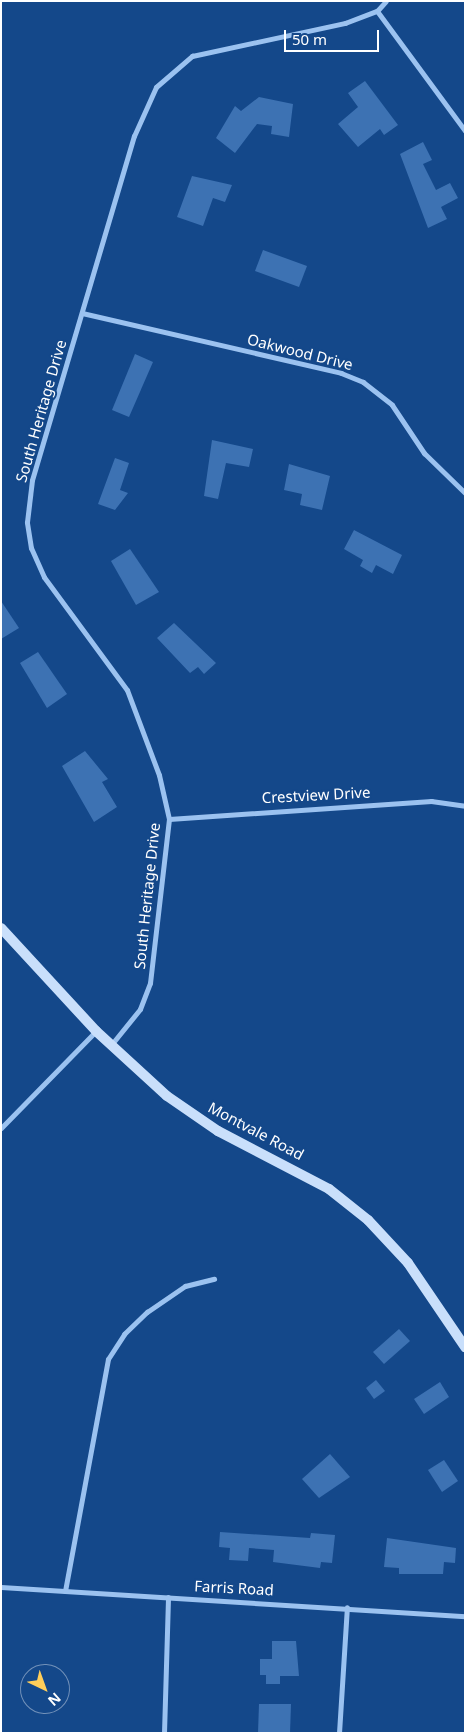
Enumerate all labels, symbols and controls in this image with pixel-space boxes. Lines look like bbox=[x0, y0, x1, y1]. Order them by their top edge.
scale bar bbox=[286, 20, 381, 52]
text: 50 m bbox=[292, 29, 327, 49]
street label: Oakwood Drive bbox=[245, 330, 355, 374]
street label: South Heritage Drive bbox=[12, 338, 70, 484]
street label: Crestview Drive bbox=[261, 783, 371, 807]
street label: South Heritage Drive bbox=[130, 822, 164, 970]
street label: Montvale Road bbox=[205, 1098, 307, 1164]
street label: Farris Road bbox=[194, 1577, 274, 1599]
north arrow bbox=[20, 1664, 70, 1714]
text: N bbox=[44, 1689, 65, 1711]

